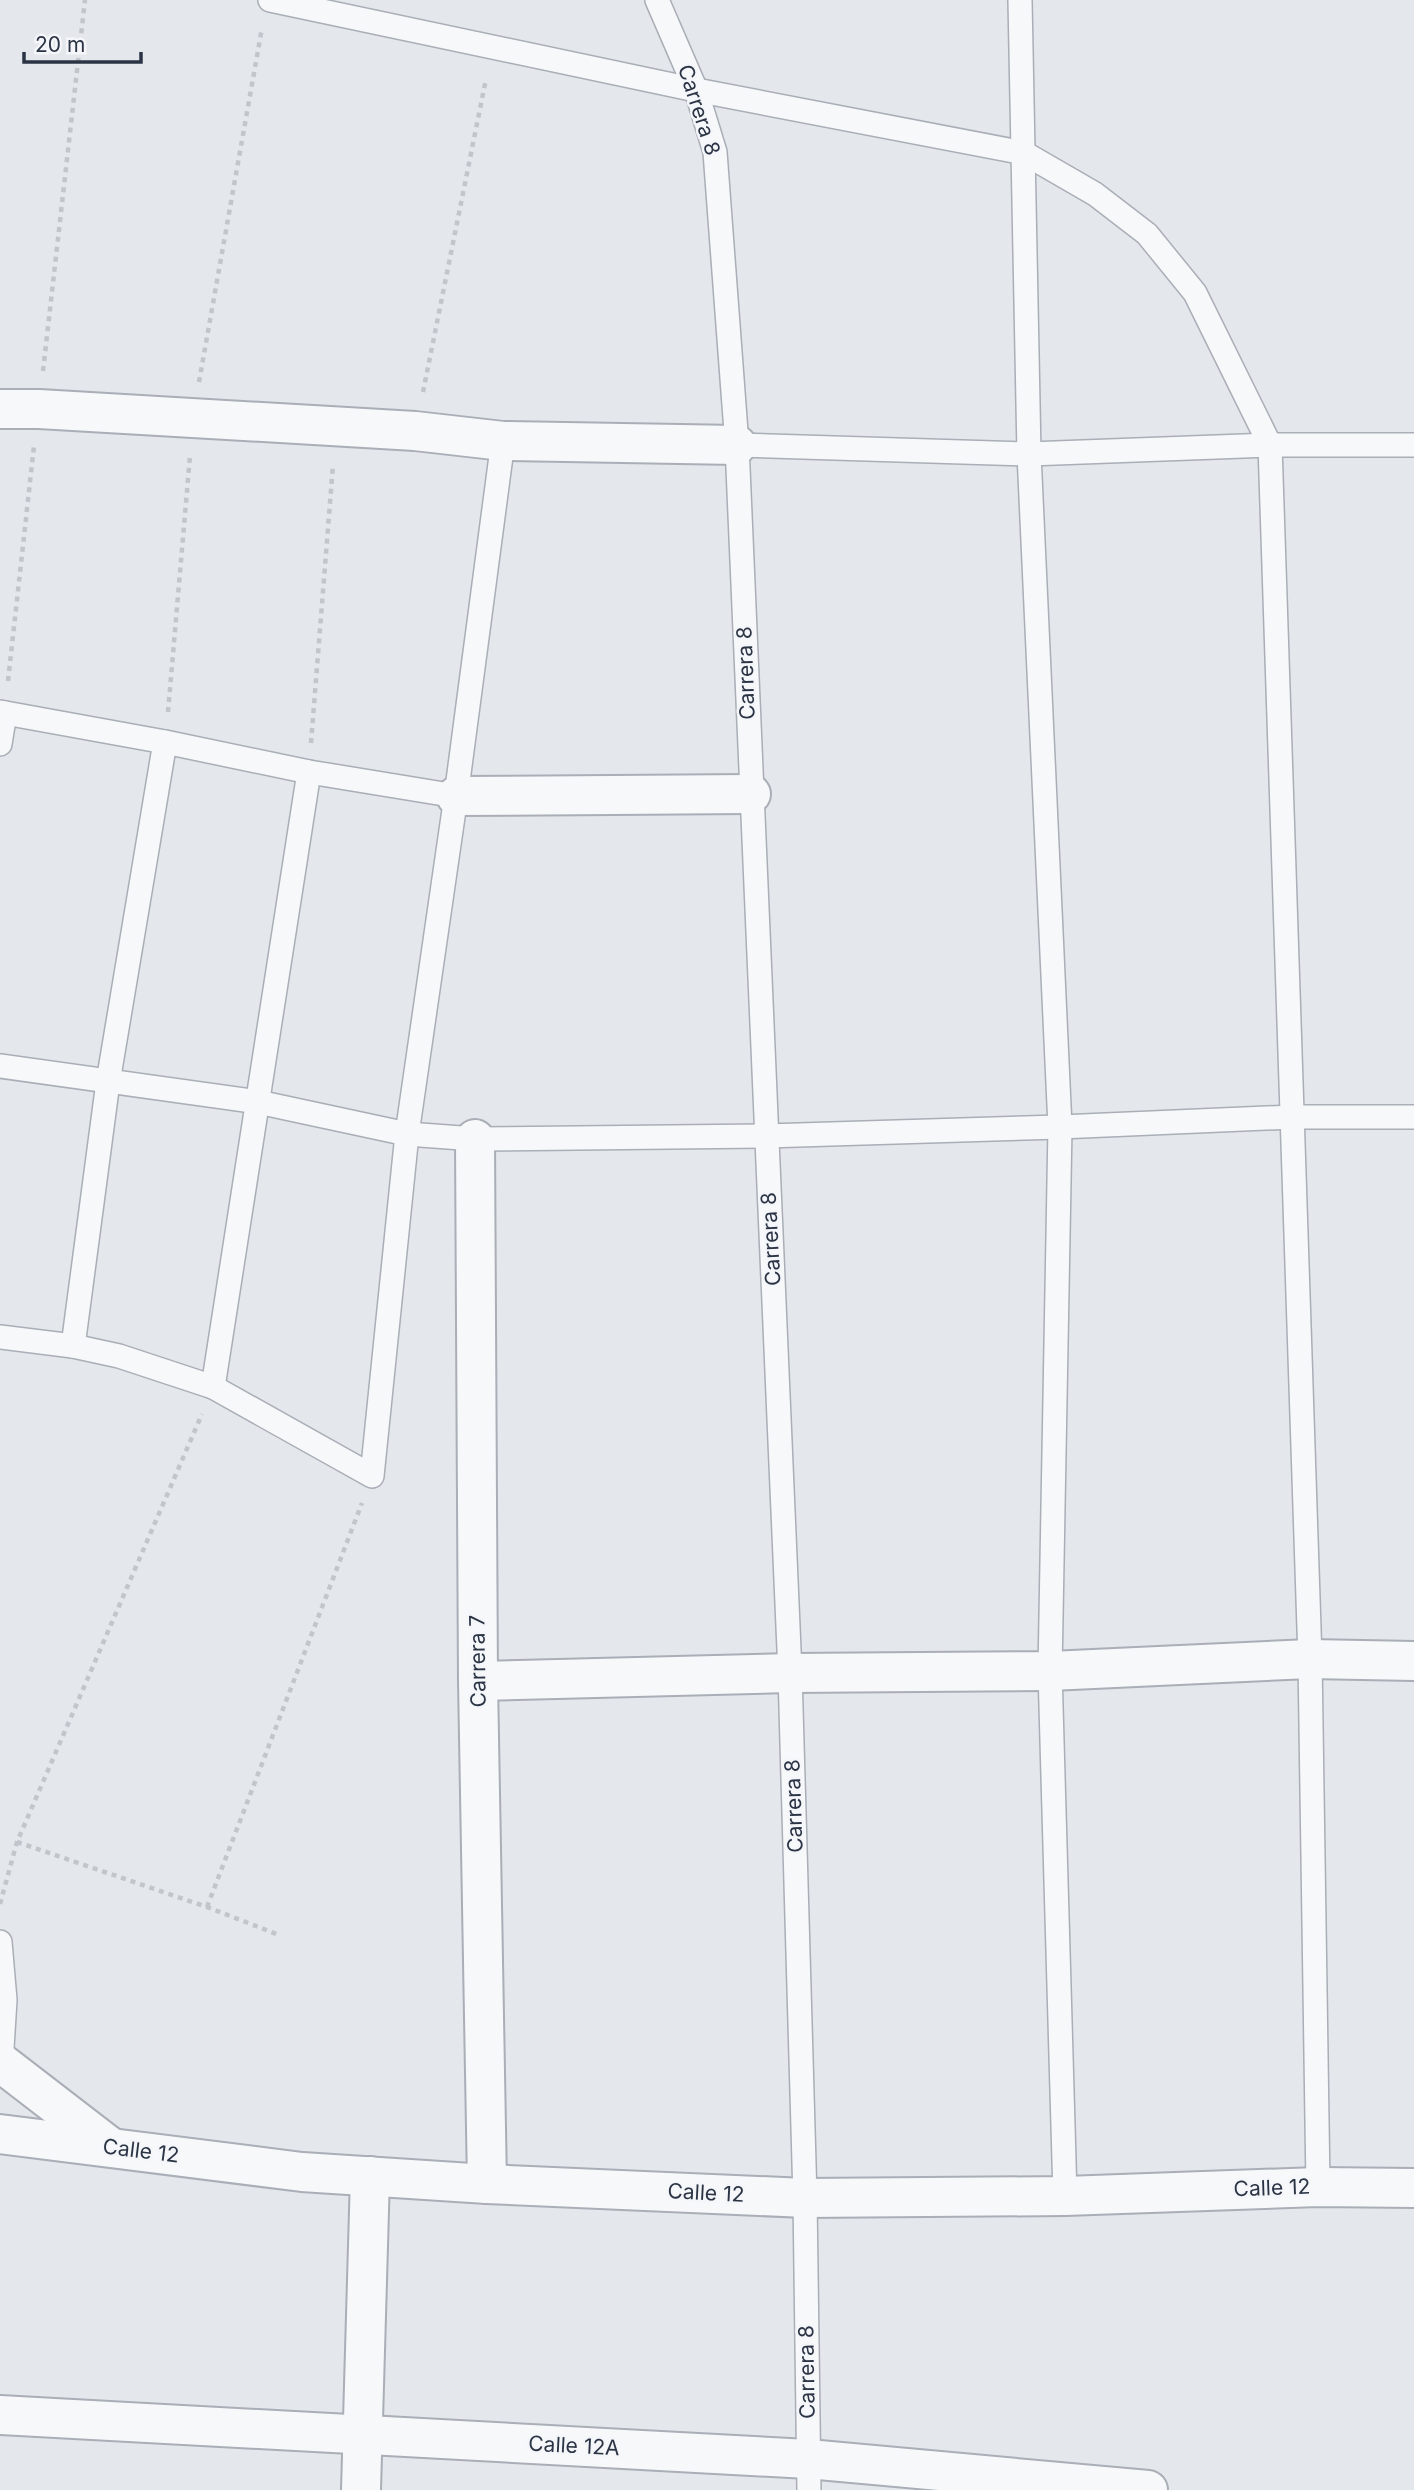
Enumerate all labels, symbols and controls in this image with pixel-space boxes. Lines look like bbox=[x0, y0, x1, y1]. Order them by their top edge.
scale bar bbox=[24, 21, 142, 65]
text: 20 m bbox=[35, 32, 85, 57]
street label: Carrera 8 bbox=[673, 61, 726, 158]
street label: Carrera 8 bbox=[731, 626, 760, 720]
street label: Carrera 8 bbox=[756, 1192, 785, 1286]
street label: Carrera 7 bbox=[464, 1614, 491, 1708]
street label: Carrera 8 bbox=[779, 1759, 808, 1853]
street label: Calle 12 bbox=[101, 2133, 181, 2168]
street label: Calle 12 bbox=[1233, 2174, 1311, 2201]
street label: Calle 12 bbox=[667, 2178, 745, 2207]
street label: Carrera 8 bbox=[793, 2325, 820, 2419]
street label: Calle 12A bbox=[528, 2431, 620, 2460]

